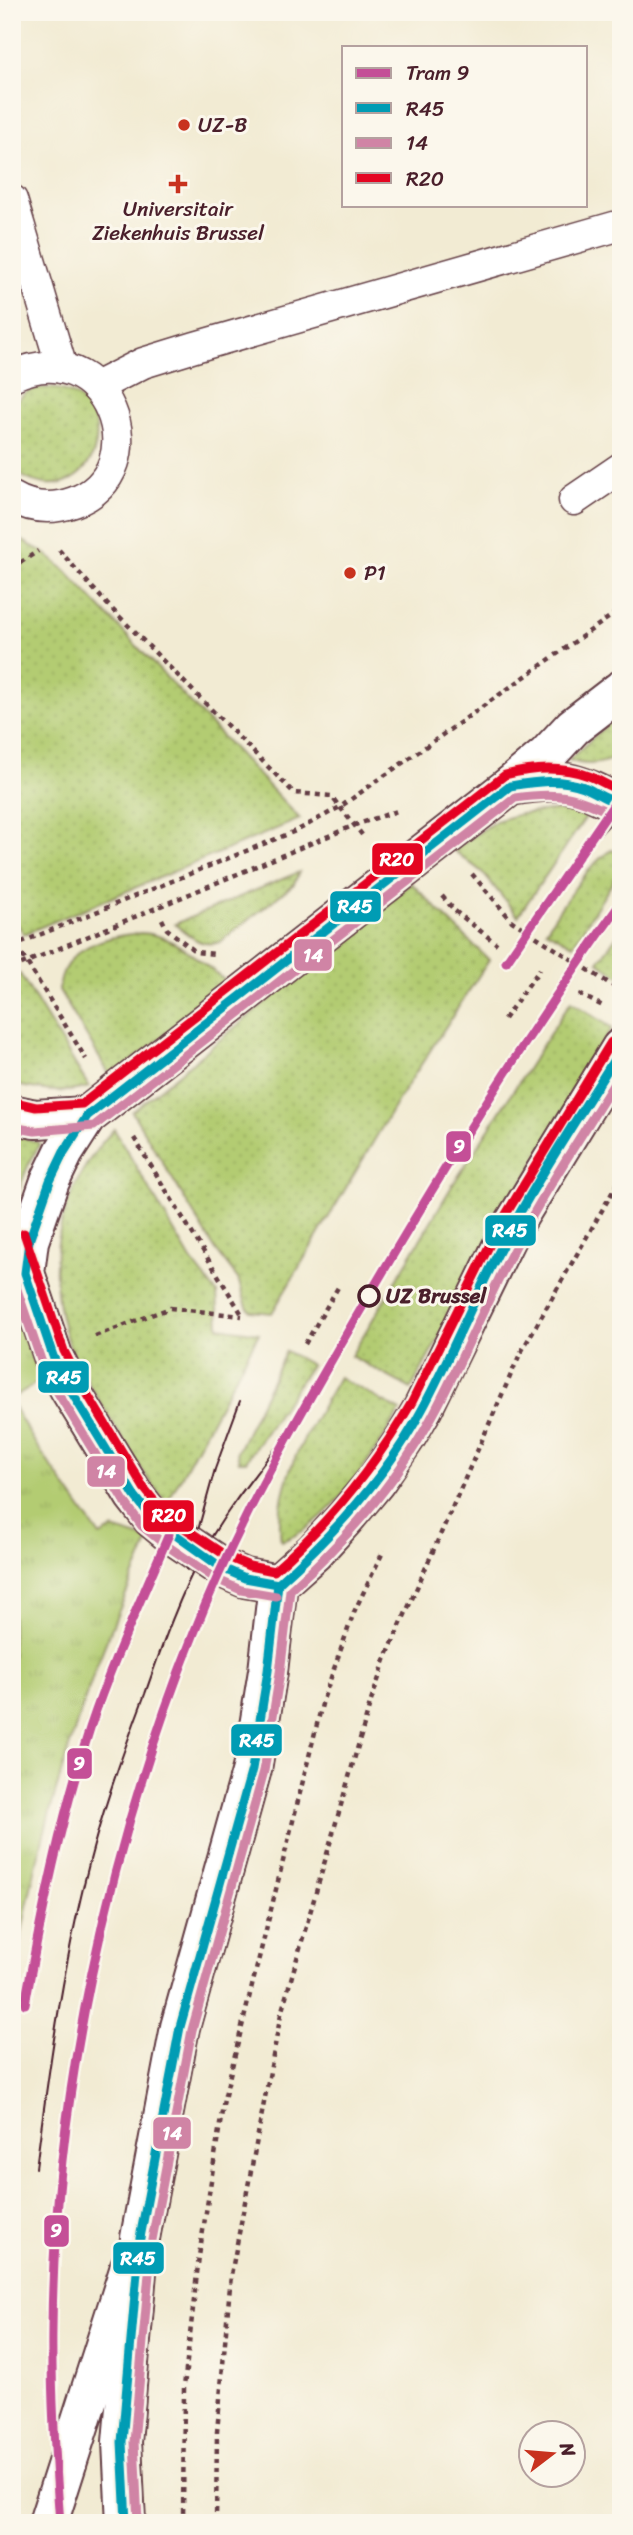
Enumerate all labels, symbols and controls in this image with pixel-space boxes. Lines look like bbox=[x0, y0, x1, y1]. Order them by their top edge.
legend bbox=[342, 46, 588, 206]
text: Tram 9 bbox=[406, 54, 470, 92]
text: R45 bbox=[406, 90, 445, 128]
place label: UZ-B bbox=[198, 106, 248, 144]
marker: UZ-B bbox=[176, 117, 192, 133]
text: 14 bbox=[406, 124, 428, 162]
text: R20 bbox=[406, 160, 444, 198]
marker: Universitair Ziekenhuis Brussel bbox=[168, 174, 188, 194]
place label: Universitair Ziekenhuis Brussel bbox=[92, 190, 265, 252]
place label: P1 bbox=[364, 554, 386, 592]
marker: P1 bbox=[342, 565, 358, 581]
line badge: R20 bbox=[371, 842, 424, 876]
text: R20 bbox=[379, 843, 414, 876]
line badge: R45 bbox=[329, 890, 382, 923]
text: R45 bbox=[336, 890, 373, 923]
line badge: 14 bbox=[293, 938, 333, 972]
text: 14 bbox=[303, 939, 323, 972]
line badge: 9 bbox=[445, 1130, 472, 1163]
text: 9 bbox=[453, 1130, 465, 1163]
line badge: R45 bbox=[484, 1214, 537, 1247]
text: R45 bbox=[491, 1214, 528, 1247]
place label: UZ Brussel bbox=[386, 1277, 487, 1315]
marker: UZ Brussel bbox=[358, 1285, 380, 1307]
line badge: R45 bbox=[37, 1360, 90, 1394]
text: R45 bbox=[45, 1361, 82, 1394]
line badge: 14 bbox=[86, 1455, 126, 1488]
text: 14 bbox=[96, 1455, 116, 1488]
line badge: R20 bbox=[142, 1499, 195, 1533]
text: R20 bbox=[151, 1499, 186, 1532]
line badge: R45 bbox=[230, 1723, 283, 1757]
text: R45 bbox=[238, 1724, 275, 1757]
line badge: 9 bbox=[66, 1747, 93, 1780]
text: 9 bbox=[73, 1747, 85, 1780]
line badge: 14 bbox=[152, 2116, 192, 2150]
text: 14 bbox=[162, 2117, 182, 2150]
line badge: 9 bbox=[43, 2214, 70, 2248]
text: 9 bbox=[50, 2214, 62, 2247]
line badge: R45 bbox=[112, 2241, 165, 2275]
text: R45 bbox=[119, 2242, 156, 2275]
north arrow bbox=[518, 2420, 588, 2490]
text: N bbox=[550, 2438, 586, 2461]

